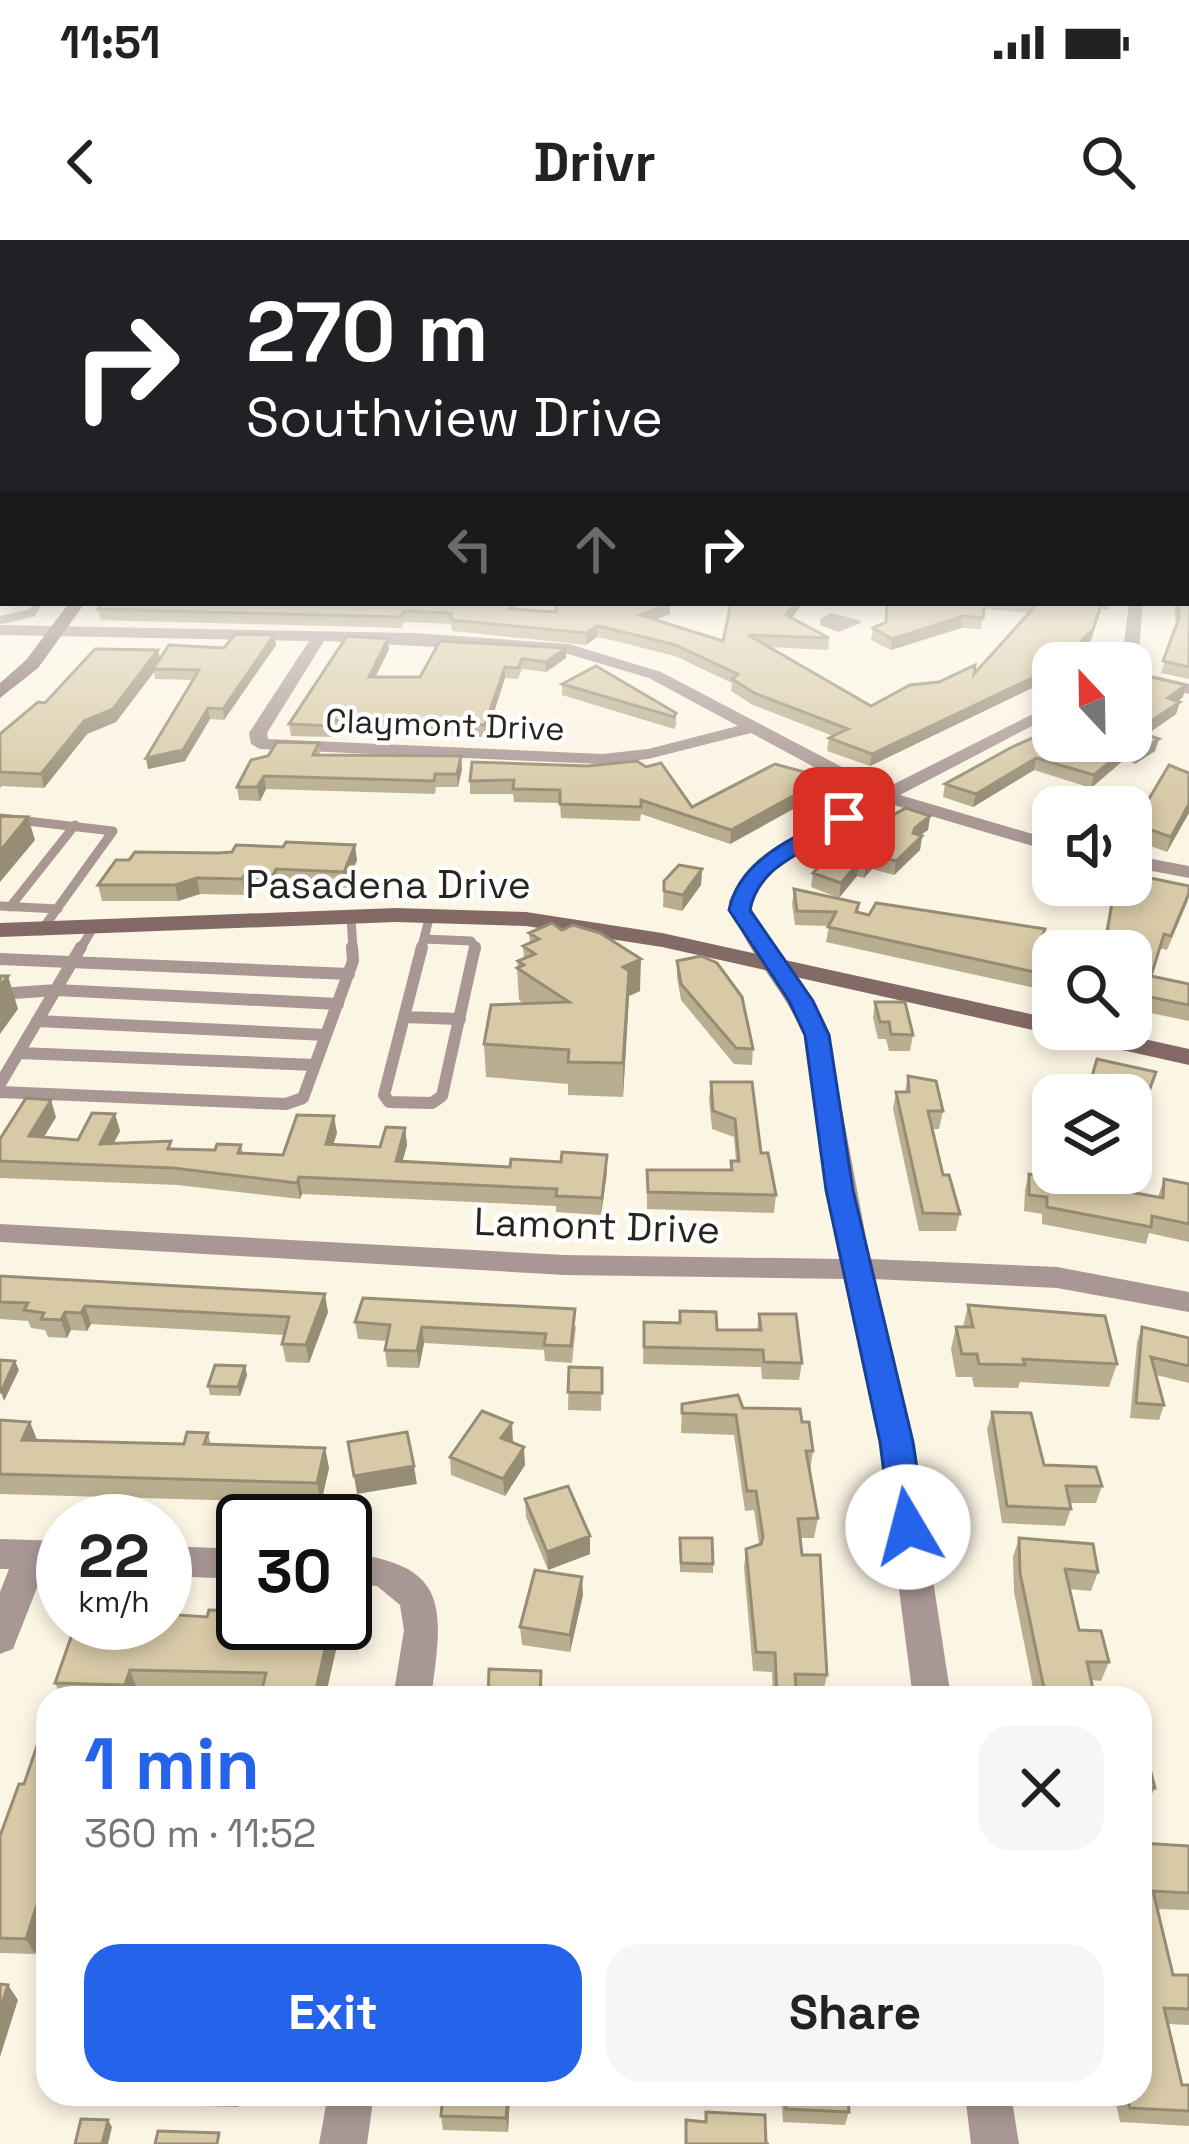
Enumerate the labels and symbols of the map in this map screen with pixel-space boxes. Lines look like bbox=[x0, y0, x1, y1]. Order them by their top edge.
north arrow bbox=[1032, 642, 1152, 762]
street label: Claymont Drive bbox=[325, 700, 565, 750]
pin bbox=[793, 767, 895, 869]
street label: Pasadena Drive bbox=[245, 860, 531, 909]
street label: Lamont Drive bbox=[473, 1197, 721, 1254]
position arrow bbox=[845, 1464, 971, 1590]
speed limit sign: 30 bbox=[216, 1494, 372, 1650]

